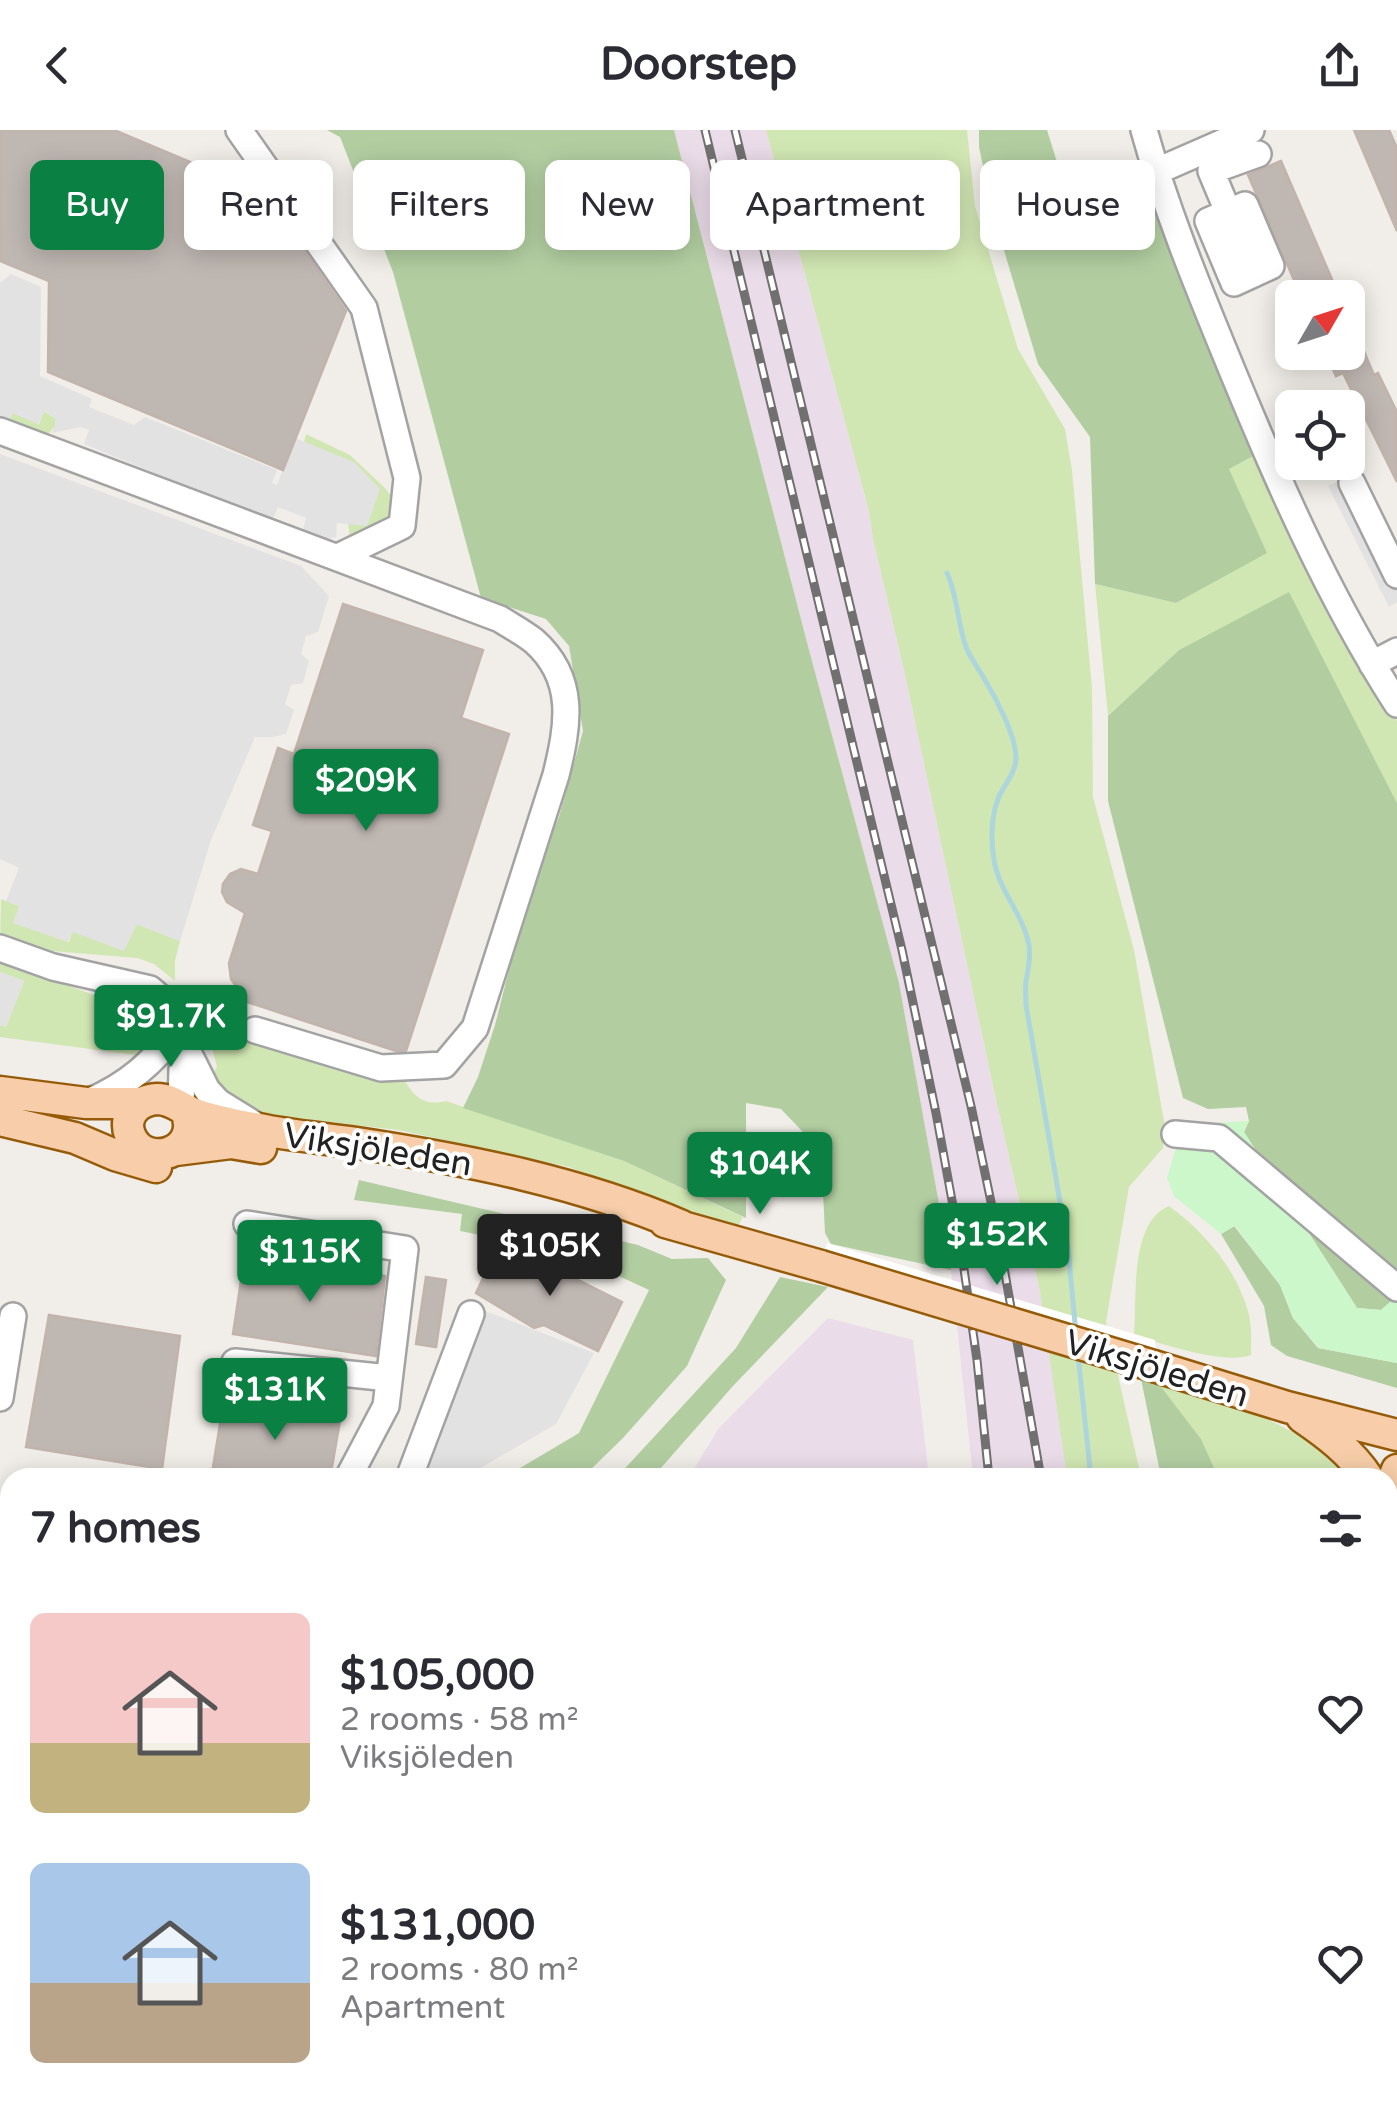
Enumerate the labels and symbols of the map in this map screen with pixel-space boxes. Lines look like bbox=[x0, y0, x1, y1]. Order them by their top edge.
north arrow bbox=[1275, 280, 1365, 370]
pin: $209K bbox=[296, 749, 436, 834]
pin: $91.7K bbox=[90, 985, 252, 1070]
street label: Viksjöleden bbox=[281, 1114, 475, 1186]
pin: $104K bbox=[690, 1132, 830, 1217]
pin: $152K bbox=[927, 1203, 1067, 1288]
pin: $105K bbox=[480, 1214, 620, 1299]
pin: $115K bbox=[240, 1220, 380, 1305]
street label: Viksjöleden bbox=[1060, 1321, 1254, 1417]
pin: $131K bbox=[205, 1358, 345, 1443]

